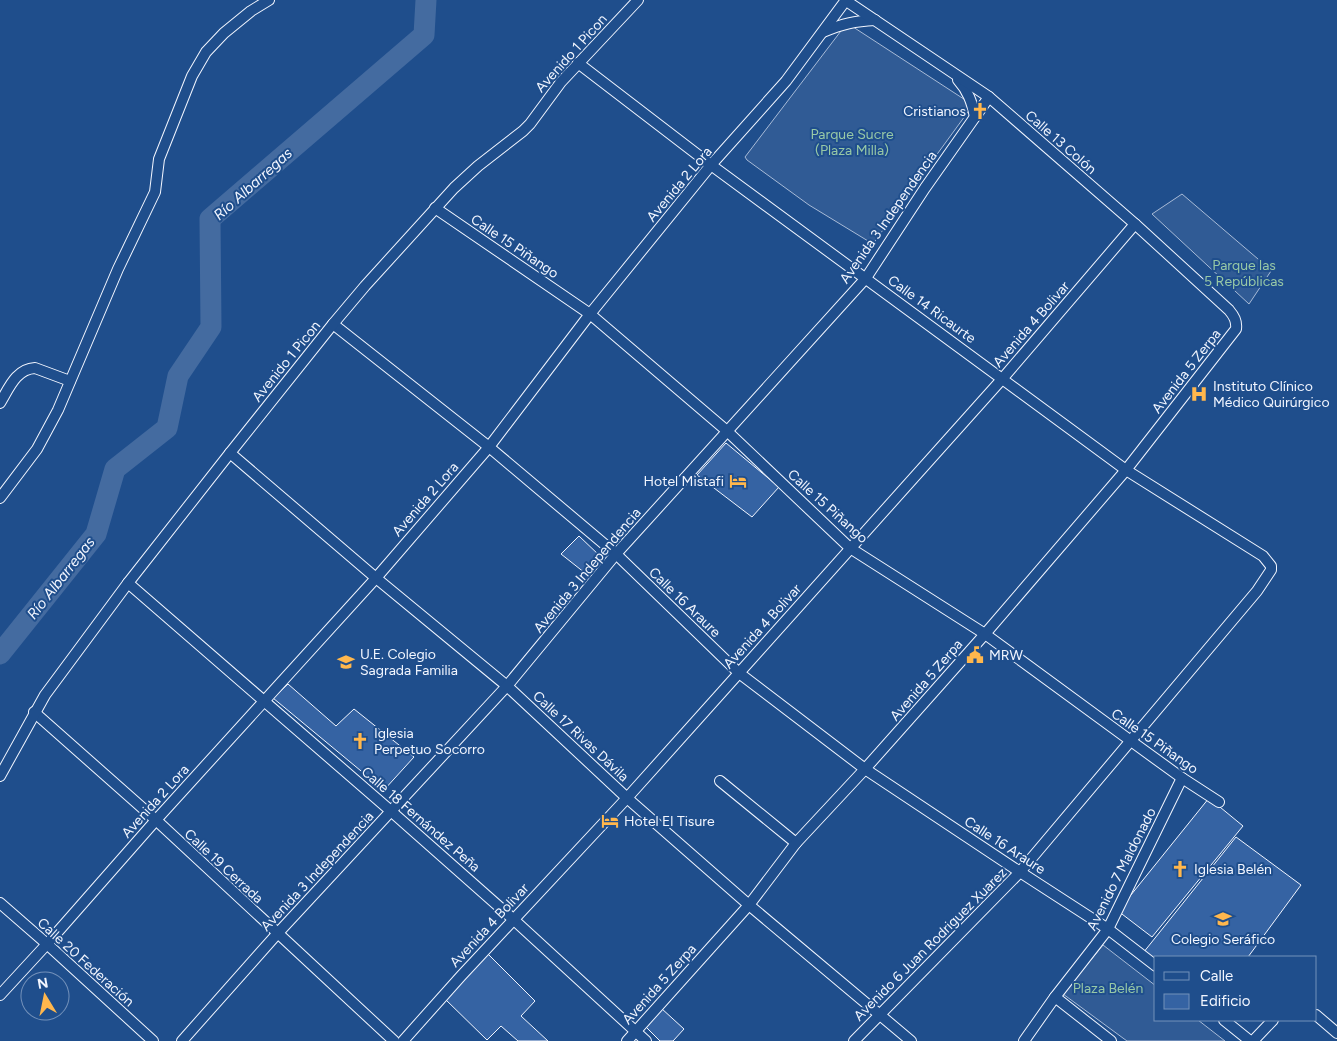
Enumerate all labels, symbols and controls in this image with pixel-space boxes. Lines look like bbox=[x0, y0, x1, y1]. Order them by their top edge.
street label: Avenido 1 Picon bbox=[532, 11, 611, 96]
church icon: Cristianos bbox=[970, 101, 990, 121]
place label: Cristianos bbox=[903, 103, 966, 120]
street label: Calle 13 Colón bbox=[1022, 107, 1100, 178]
park label: Parque Sucre (Plaza Milla) bbox=[810, 126, 894, 159]
street label: Avenida 2 Lora bbox=[643, 143, 716, 225]
water label: Río Albarregas bbox=[210, 144, 296, 224]
street label: Avenida 3 Independencia bbox=[836, 148, 941, 287]
street label: Calle 15 Piñango bbox=[468, 211, 562, 282]
park label: Parque las 5 Repúblicas bbox=[1204, 257, 1284, 290]
street label: Calle 14 Ricaurte bbox=[884, 272, 979, 347]
street label: Avenida 4 Bolivar bbox=[990, 278, 1073, 371]
street label: Avenido 1 Picon bbox=[249, 317, 324, 405]
street label: Avenida 5 Zerpa bbox=[1148, 326, 1225, 417]
place label: Instituto Clínico Médico Quirúrgico bbox=[1213, 378, 1330, 411]
hospital icon: Instituto Clínico Médico Quirúrgico bbox=[1189, 384, 1209, 404]
street label: Avenida 2 Lora bbox=[389, 459, 462, 540]
street label: Calle 15 Piñango bbox=[784, 466, 871, 547]
hotel icon: Hotel Mistafi bbox=[728, 471, 748, 491]
place label: Hotel Mistafi bbox=[644, 473, 724, 490]
street label: Avenida 3 Independencia bbox=[530, 504, 645, 636]
water label: Río Albarregas bbox=[23, 533, 99, 623]
street label: Calle 16 Araure bbox=[645, 564, 724, 641]
street label: Avenida 4 Bolivar bbox=[720, 580, 805, 672]
street label: Avenida 5 Zerpa bbox=[886, 636, 966, 724]
public building icon: MRW bbox=[965, 645, 985, 665]
place label: U.E. Colegio Sagrada Familia bbox=[360, 646, 458, 679]
place label: MRW bbox=[989, 647, 1024, 664]
school or university icon: U.E. Colegio Sagrada Familia bbox=[336, 652, 356, 672]
street label: Calle 17 Rivas Dávila bbox=[529, 688, 632, 785]
street label: Calle 15 Piñango bbox=[1108, 705, 1201, 778]
place label: Iglesia Perpetuo Socorro bbox=[374, 725, 485, 758]
church icon: Iglesia Perpetuo Socorro bbox=[350, 731, 370, 751]
street label: Avenida 2 Lora bbox=[118, 761, 193, 841]
street label: Calle 18 Fernández Peña bbox=[358, 763, 484, 876]
street label: Avenido 7 Maldonado bbox=[1083, 805, 1160, 933]
street label: Avenida 3 Independencia bbox=[257, 808, 377, 935]
hotel icon: Hotel El Tisure bbox=[600, 811, 620, 831]
place label: Hotel El Tisure bbox=[624, 813, 715, 830]
street label: Calle 16 Araure bbox=[961, 813, 1049, 878]
street label: Calle 19 Cerrada bbox=[181, 826, 267, 907]
church icon: Iglesia Belén bbox=[1170, 859, 1190, 879]
place label: Iglesia Belén bbox=[1194, 861, 1272, 878]
street label: Avenido 6 Juan Rodriguez Xuarez bbox=[850, 864, 1011, 1024]
street label: Avenida 4 Bolivar bbox=[446, 880, 533, 971]
school or university icon: Colegio Seráfico bbox=[1213, 909, 1233, 929]
street label: Calle 20 Federación bbox=[34, 914, 138, 1010]
place label: Colegio Seráfico bbox=[1171, 931, 1275, 948]
street label: Avenida 5 Zerpa bbox=[619, 941, 700, 1028]
legend bbox=[1154, 956, 1317, 1021]
text: Calle bbox=[1200, 967, 1233, 985]
north arrow bbox=[20, 971, 70, 1021]
text: N bbox=[36, 974, 50, 993]
park label: Plaza Belén bbox=[1073, 980, 1143, 997]
text: Edificio bbox=[1200, 992, 1251, 1010]

